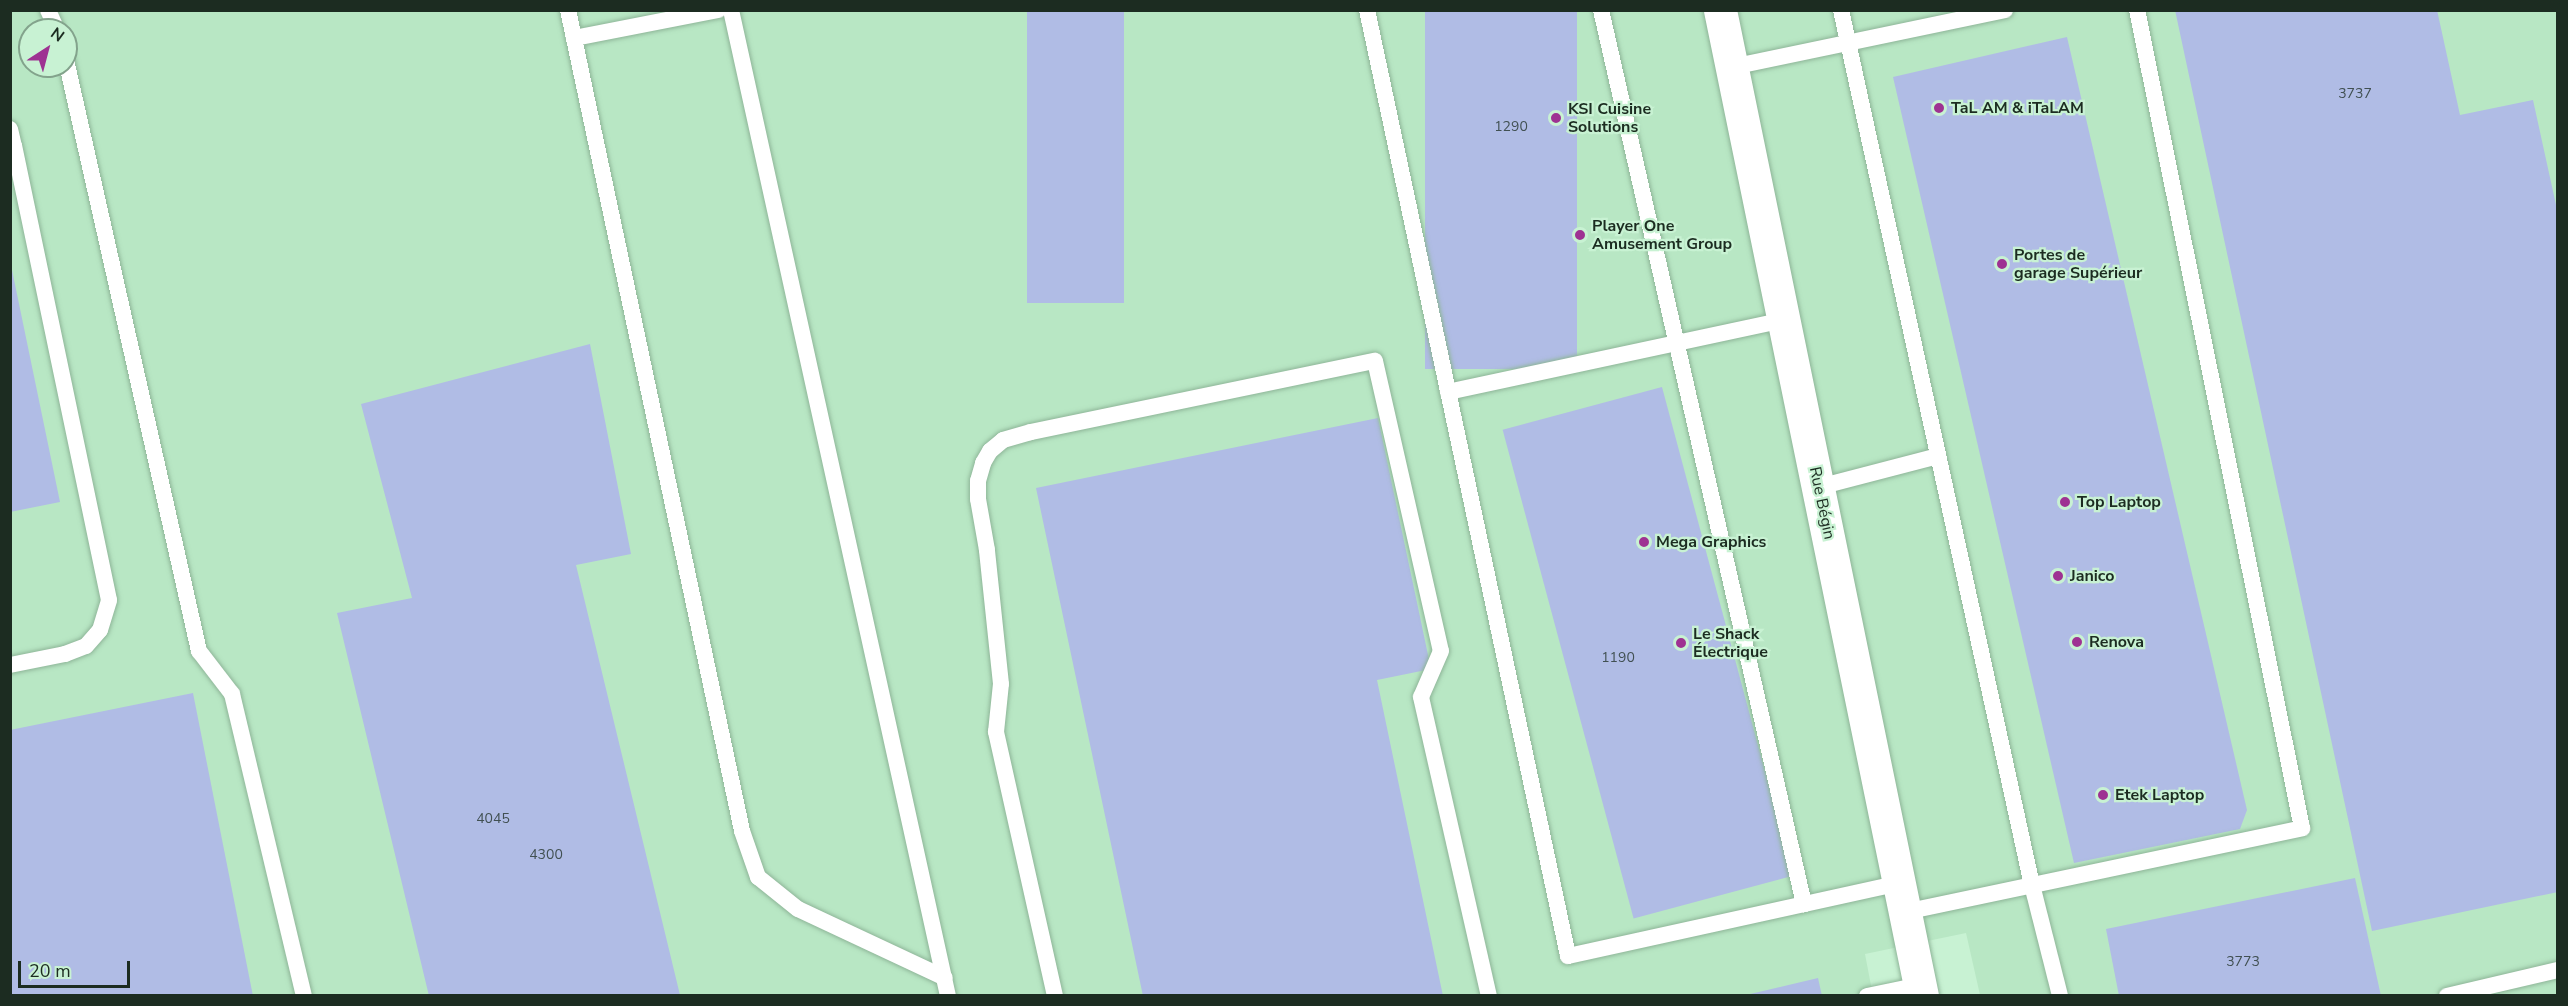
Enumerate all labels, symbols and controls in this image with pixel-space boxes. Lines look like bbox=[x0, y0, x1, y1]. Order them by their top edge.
north arrow bbox=[18, 18, 78, 78]
text: N bbox=[46, 23, 69, 47]
house number: 3737 bbox=[2338, 86, 2372, 102]
place label: TaL AM & iTaLAM bbox=[1951, 98, 2084, 118]
place label: KSI Cuisine Solutions bbox=[1568, 99, 1651, 137]
marker: TaL AM & iTaLAM bbox=[1932, 101, 1946, 115]
marker: KSI Cuisine Solutions bbox=[1549, 111, 1563, 125]
house number: 1290 bbox=[1494, 119, 1528, 135]
place label: Player One Amusement Group bbox=[1592, 216, 1732, 254]
marker: Player One Amusement Group bbox=[1573, 228, 1587, 242]
place label: Portes de garage Supérieur bbox=[2014, 245, 2142, 283]
marker: Portes de garage Supérieur bbox=[1995, 257, 2009, 271]
street label: Rue Bégin bbox=[1805, 465, 1839, 541]
place label: Top Laptop bbox=[2077, 492, 2161, 512]
marker: Top Laptop bbox=[2058, 495, 2072, 509]
place label: Mega Graphics bbox=[1656, 532, 1766, 552]
marker: Mega Graphics bbox=[1637, 535, 1651, 549]
place label: Janico bbox=[2070, 566, 2114, 586]
marker: Janico bbox=[2051, 569, 2065, 583]
place label: Le Shack Électrique bbox=[1693, 624, 1768, 662]
place label: Renova bbox=[2089, 632, 2144, 652]
marker: Renova bbox=[2070, 635, 2084, 649]
marker: Le Shack Électrique bbox=[1674, 636, 1688, 650]
house number: 1190 bbox=[1601, 650, 1635, 666]
place label: Etek Laptop bbox=[2115, 785, 2204, 805]
marker: Etek Laptop bbox=[2096, 788, 2110, 802]
house number: 4045 bbox=[476, 811, 510, 827]
house number: 4300 bbox=[529, 847, 563, 863]
scale bar bbox=[21, 949, 134, 987]
house number: 3773 bbox=[2226, 954, 2260, 970]
text: 20 m bbox=[29, 959, 71, 983]

